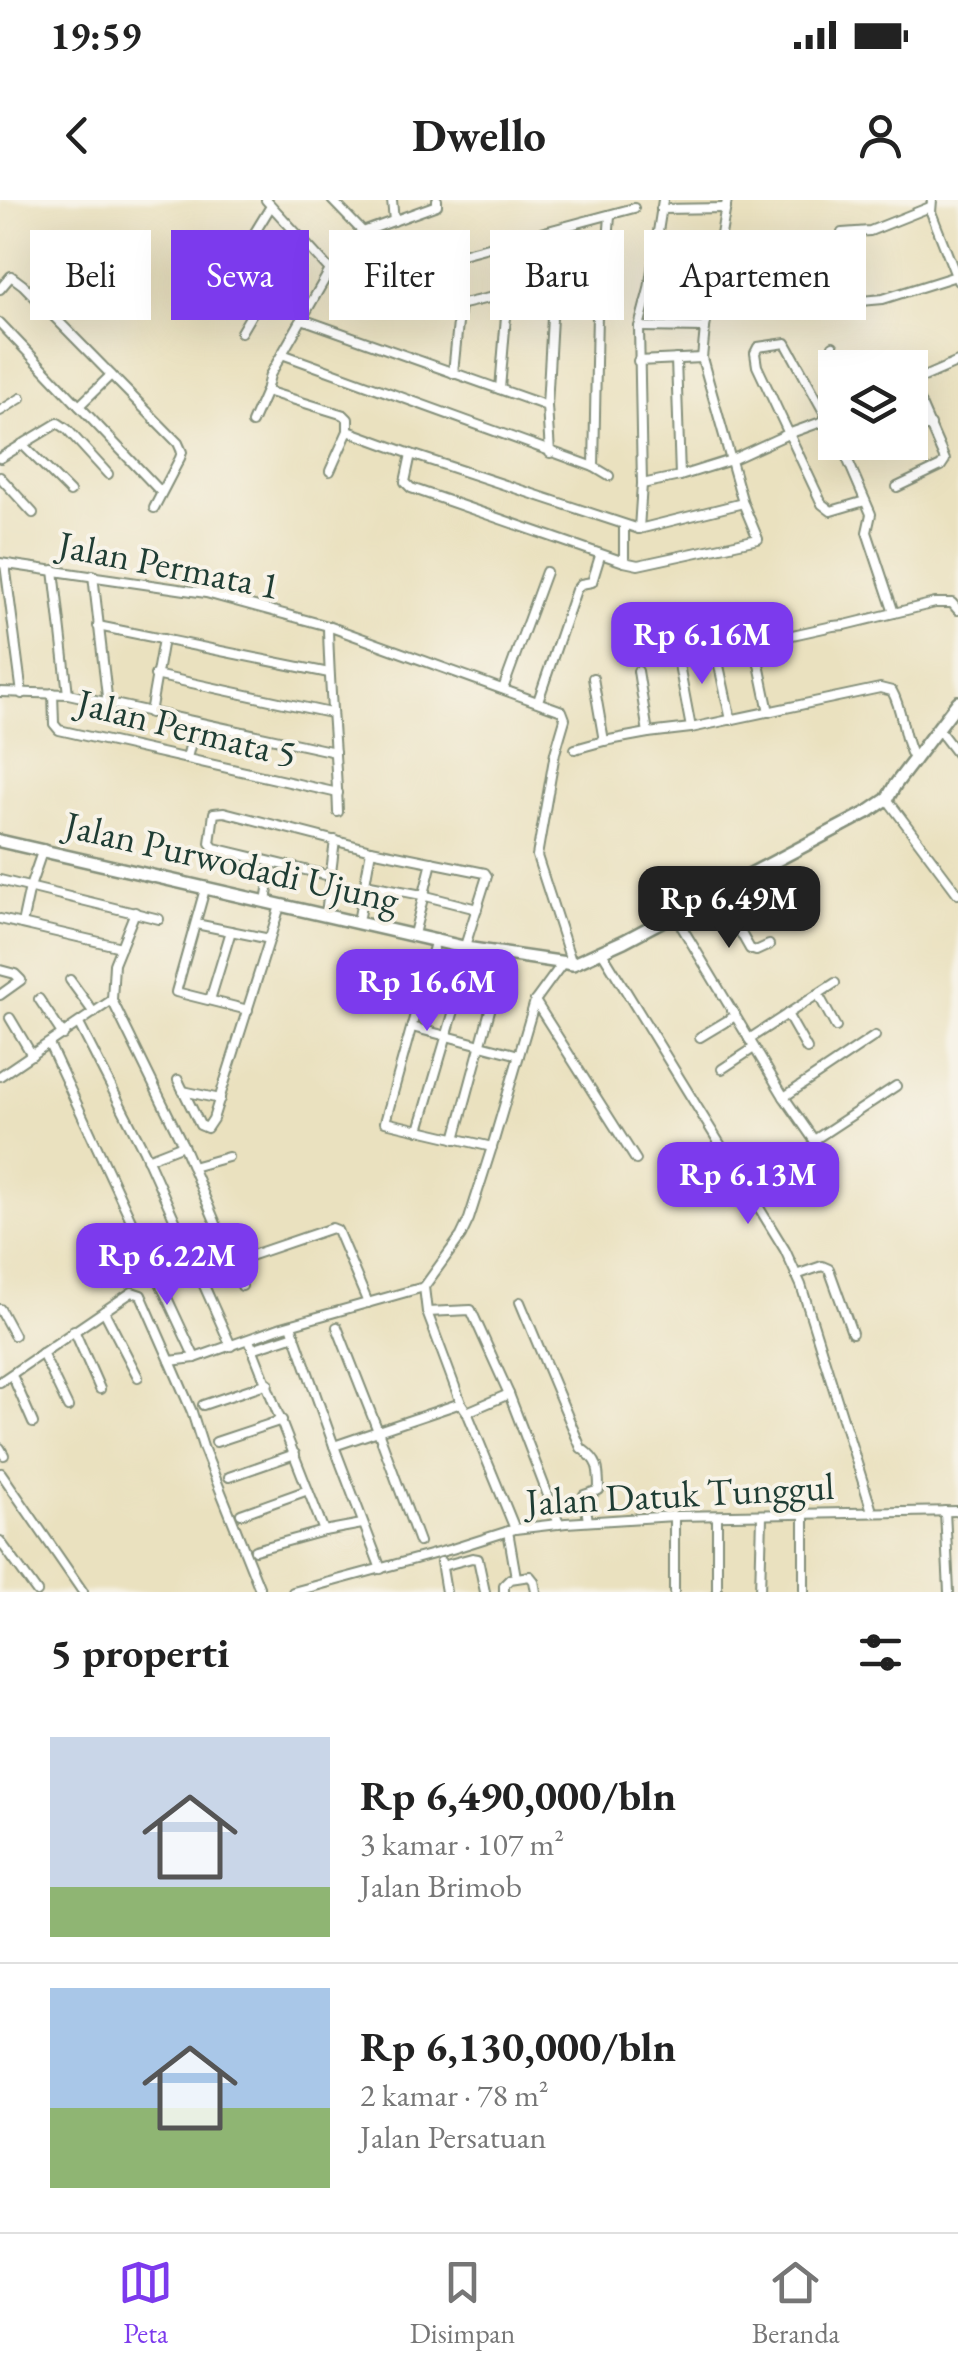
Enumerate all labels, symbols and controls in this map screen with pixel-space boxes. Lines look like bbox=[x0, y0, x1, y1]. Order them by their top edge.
text: 19:59 bbox=[50, 11, 141, 60]
text: Dwello bbox=[412, 106, 546, 164]
icon: back bbox=[50, 108, 105, 163]
icon: person bbox=[853, 108, 908, 163]
chip: Beli bbox=[30, 230, 151, 320]
chip: Sewa bbox=[171, 230, 309, 320]
chip: Filter bbox=[329, 230, 470, 320]
chip: Baru bbox=[490, 230, 624, 320]
chip: Apartemen bbox=[644, 230, 866, 320]
map controls bbox=[818, 350, 928, 460]
button: layers bbox=[818, 350, 928, 460]
street label: Jalan Permata 1 bbox=[51, 518, 284, 610]
pin: Rp 6.16M bbox=[599, 602, 805, 687]
text: Rp 6.16M bbox=[633, 613, 771, 655]
street label: Jalan Permata 5 bbox=[69, 676, 302, 778]
street label: Jalan Purwodadi Ujung bbox=[57, 799, 404, 924]
pin: Rp 6.49M bbox=[626, 866, 832, 951]
text: Rp 6.49M bbox=[660, 877, 798, 919]
pin: Rp 16.6M bbox=[324, 949, 530, 1034]
text: Rp 16.6M bbox=[358, 960, 496, 1002]
pin: Rp 6.13M bbox=[645, 1142, 851, 1227]
text: Rp 6.13M bbox=[679, 1153, 817, 1195]
pin: Rp 6.22M bbox=[64, 1223, 270, 1308]
text: Rp 6.22M bbox=[98, 1234, 236, 1276]
street label: Jalan Datuk Tunggul bbox=[521, 1461, 836, 1526]
text: 5 properti bbox=[50, 1625, 230, 1680]
icon: filters bbox=[853, 1625, 908, 1680]
text: Rp 6,490,000/bln bbox=[360, 1768, 676, 1823]
icon: home bbox=[130, 1777, 250, 1897]
text: 3 kamar · 107 m² bbox=[360, 1823, 564, 1865]
text: Jalan Brimob bbox=[360, 1865, 522, 1907]
text: Rp 6,130,000/bln bbox=[360, 2019, 676, 2074]
icon: home bbox=[130, 2028, 250, 2148]
text: 2 kamar · 78 m² bbox=[360, 2074, 549, 2116]
text: Jalan Persatuan bbox=[360, 2116, 546, 2158]
tab: Peta bbox=[118, 2255, 173, 2351]
tab: Disimpan bbox=[410, 2255, 515, 2351]
tab: Beranda bbox=[752, 2255, 840, 2351]

